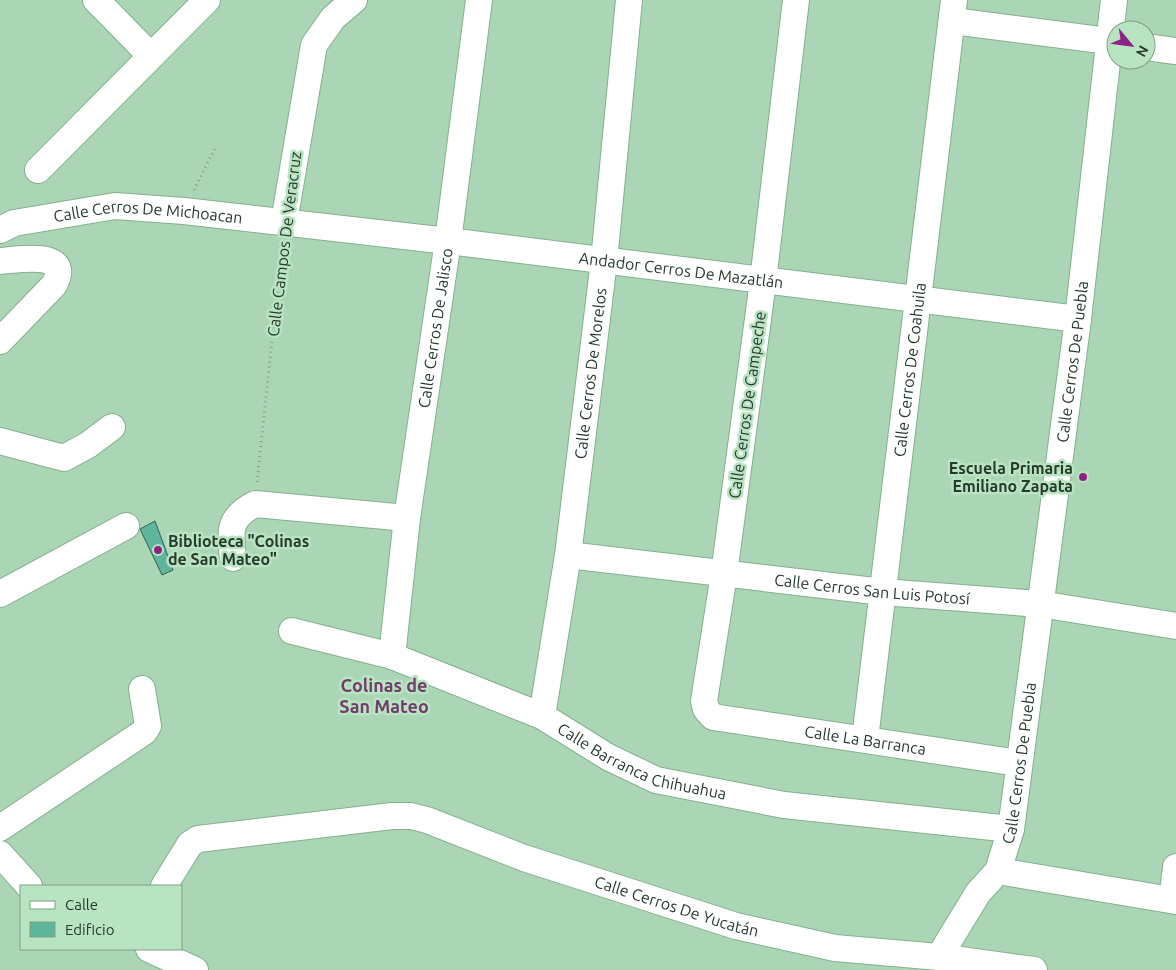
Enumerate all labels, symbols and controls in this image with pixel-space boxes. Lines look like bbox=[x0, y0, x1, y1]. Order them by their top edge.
north arrow bbox=[1106, 20, 1156, 70]
text: N bbox=[1133, 43, 1152, 60]
street label: Calle Campos De Veracruz bbox=[264, 150, 304, 338]
street label: Calle Cerros De Michoacan bbox=[52, 197, 244, 227]
street label: Calle Cerros De Jalisco bbox=[414, 247, 456, 409]
street label: Andador Cerros De Mazatlán bbox=[578, 248, 785, 291]
street label: Calle Cerros De Puebla bbox=[1053, 280, 1091, 444]
street label: Calle Cerros De Coahuila bbox=[890, 281, 929, 458]
street label: Calle Cerros De Morelos bbox=[571, 287, 610, 460]
street label: Calle Cerros De Campeche bbox=[725, 310, 769, 500]
place label: Escuela Primaria Emiliano Zapata bbox=[949, 459, 1073, 495]
marker: Escuela Primaria Emiliano Zapata bbox=[1077, 471, 1089, 483]
place label: Biblioteca "Colinas de San Mateo" bbox=[168, 532, 309, 568]
marker: Biblioteca "Colinas de San Mateo" bbox=[152, 544, 164, 556]
street label: Calle Cerros San Luis Potosí bbox=[773, 570, 972, 608]
district label: Colinas de San Mateo bbox=[339, 675, 429, 716]
street label: Calle Cerros De Puebla bbox=[998, 681, 1039, 846]
street label: Calle Barranca Chihuahua bbox=[555, 719, 728, 803]
street label: Calle La Barranca bbox=[803, 722, 927, 758]
street label: Calle Cerros De Yucatán bbox=[592, 872, 760, 940]
legend bbox=[20, 885, 182, 950]
text: Calle bbox=[65, 896, 98, 913]
text: Edificio bbox=[65, 921, 114, 938]

